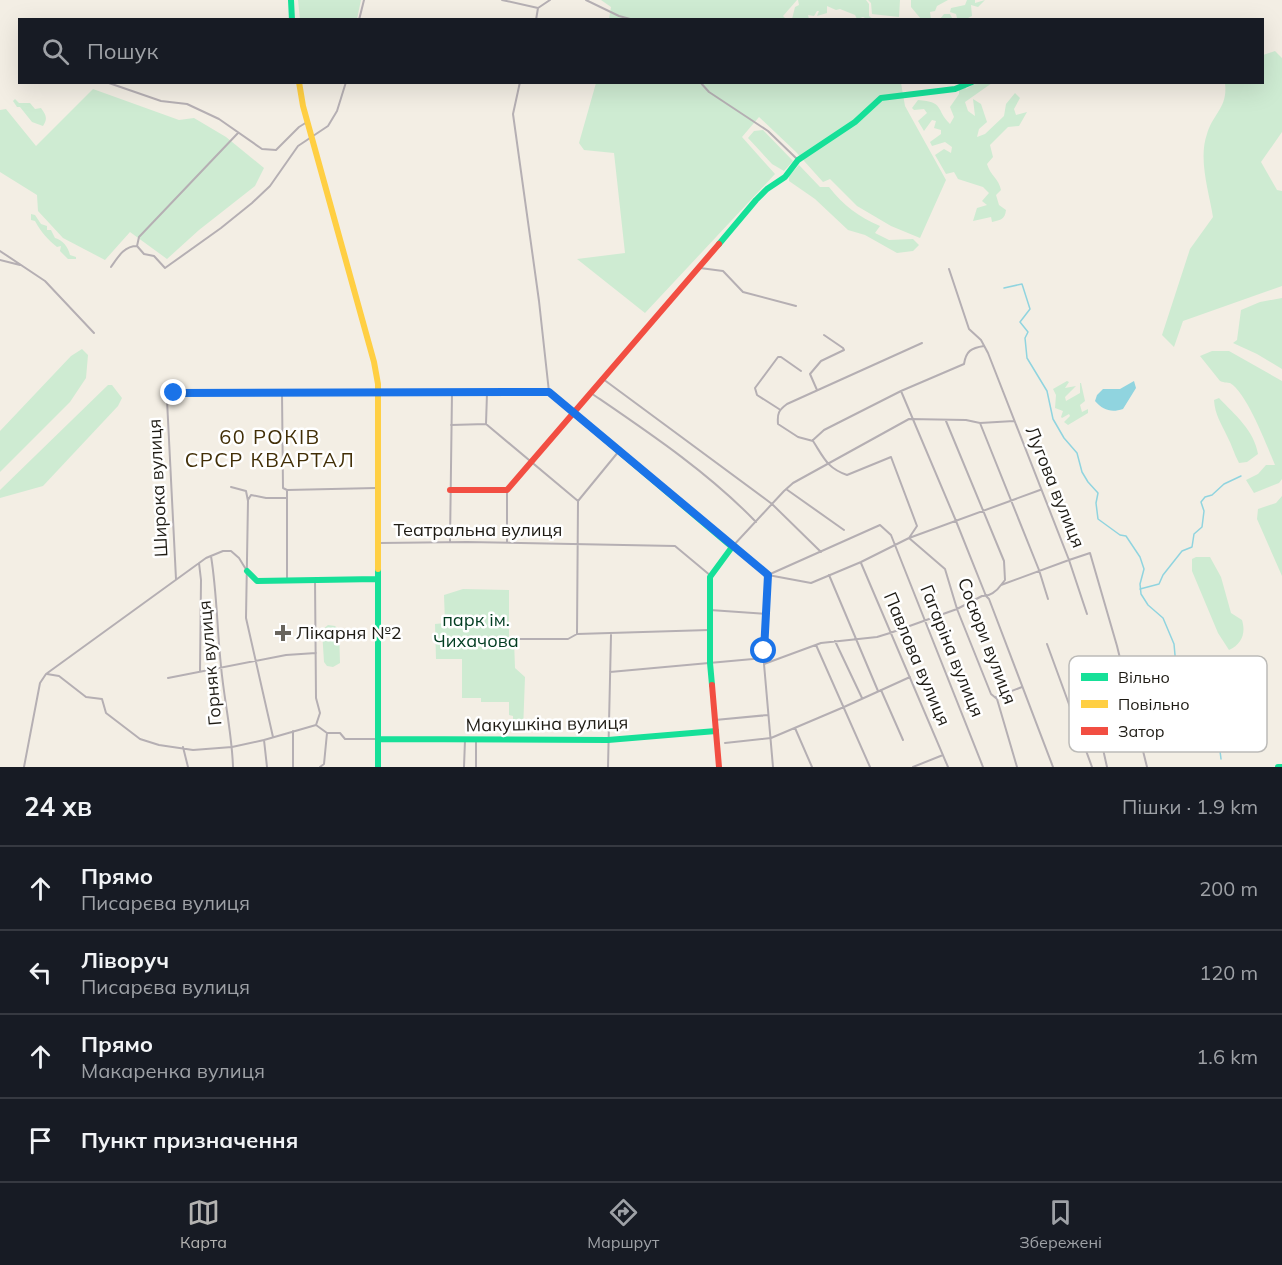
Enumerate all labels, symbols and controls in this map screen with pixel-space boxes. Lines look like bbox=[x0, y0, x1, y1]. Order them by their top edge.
search box bbox=[18, 18, 1264, 84]
icon: search bbox=[39, 35, 72, 68]
text: Пошук bbox=[87, 37, 158, 65]
route end bbox=[160, 379, 186, 405]
street label: Широка вулиця bbox=[142, 418, 173, 558]
street label: Лугова вулиця bbox=[1021, 423, 1090, 551]
district label: 60 РОКІВ СРСР КВАРТАЛ bbox=[185, 424, 355, 472]
street label: Театральна вулиця bbox=[394, 518, 562, 541]
street label: Сосюри вулиця bbox=[953, 574, 1022, 707]
street label: Гагаріна вулиця bbox=[915, 581, 990, 720]
street label: Павлова вулиця bbox=[879, 589, 956, 729]
street label: Горняк вулиця bbox=[193, 599, 226, 727]
park label: парк ім. Чихачова bbox=[433, 608, 519, 652]
place label: Лікарня №2 bbox=[296, 621, 402, 644]
marker: Лікарня №2 bbox=[274, 624, 292, 642]
route start bbox=[750, 637, 776, 663]
legend bbox=[1069, 656, 1267, 752]
text: Вільно bbox=[1118, 667, 1170, 687]
text: Повільно bbox=[1118, 694, 1189, 714]
street label: Макушкіна вулиця bbox=[466, 711, 628, 736]
text: Затор bbox=[1118, 721, 1165, 741]
text: 24 хв bbox=[24, 790, 92, 823]
text: Пішки · 1.9 km bbox=[1122, 794, 1258, 819]
text: Прямо bbox=[81, 862, 153, 890]
icon: ahead bbox=[24, 872, 57, 905]
text: 200 m bbox=[1199, 876, 1258, 901]
text: Писарєва вулиця bbox=[81, 890, 250, 915]
text: Ліворуч bbox=[81, 946, 169, 974]
icon: left bbox=[24, 956, 57, 989]
text: 120 m bbox=[1199, 960, 1258, 985]
text: Писарєва вулиця bbox=[81, 974, 250, 999]
text: Прямо bbox=[81, 1030, 153, 1058]
icon: ahead bbox=[24, 1040, 57, 1073]
text: 1.6 km bbox=[1196, 1044, 1258, 1069]
text: Макаренка вулиця bbox=[81, 1058, 265, 1083]
icon: arrive bbox=[24, 1124, 57, 1157]
text: Пункт призначення bbox=[81, 1126, 298, 1154]
tab: Карта bbox=[180, 1196, 227, 1252]
tab: Маршрут bbox=[587, 1196, 659, 1252]
tab: Збережені bbox=[1019, 1196, 1102, 1252]

